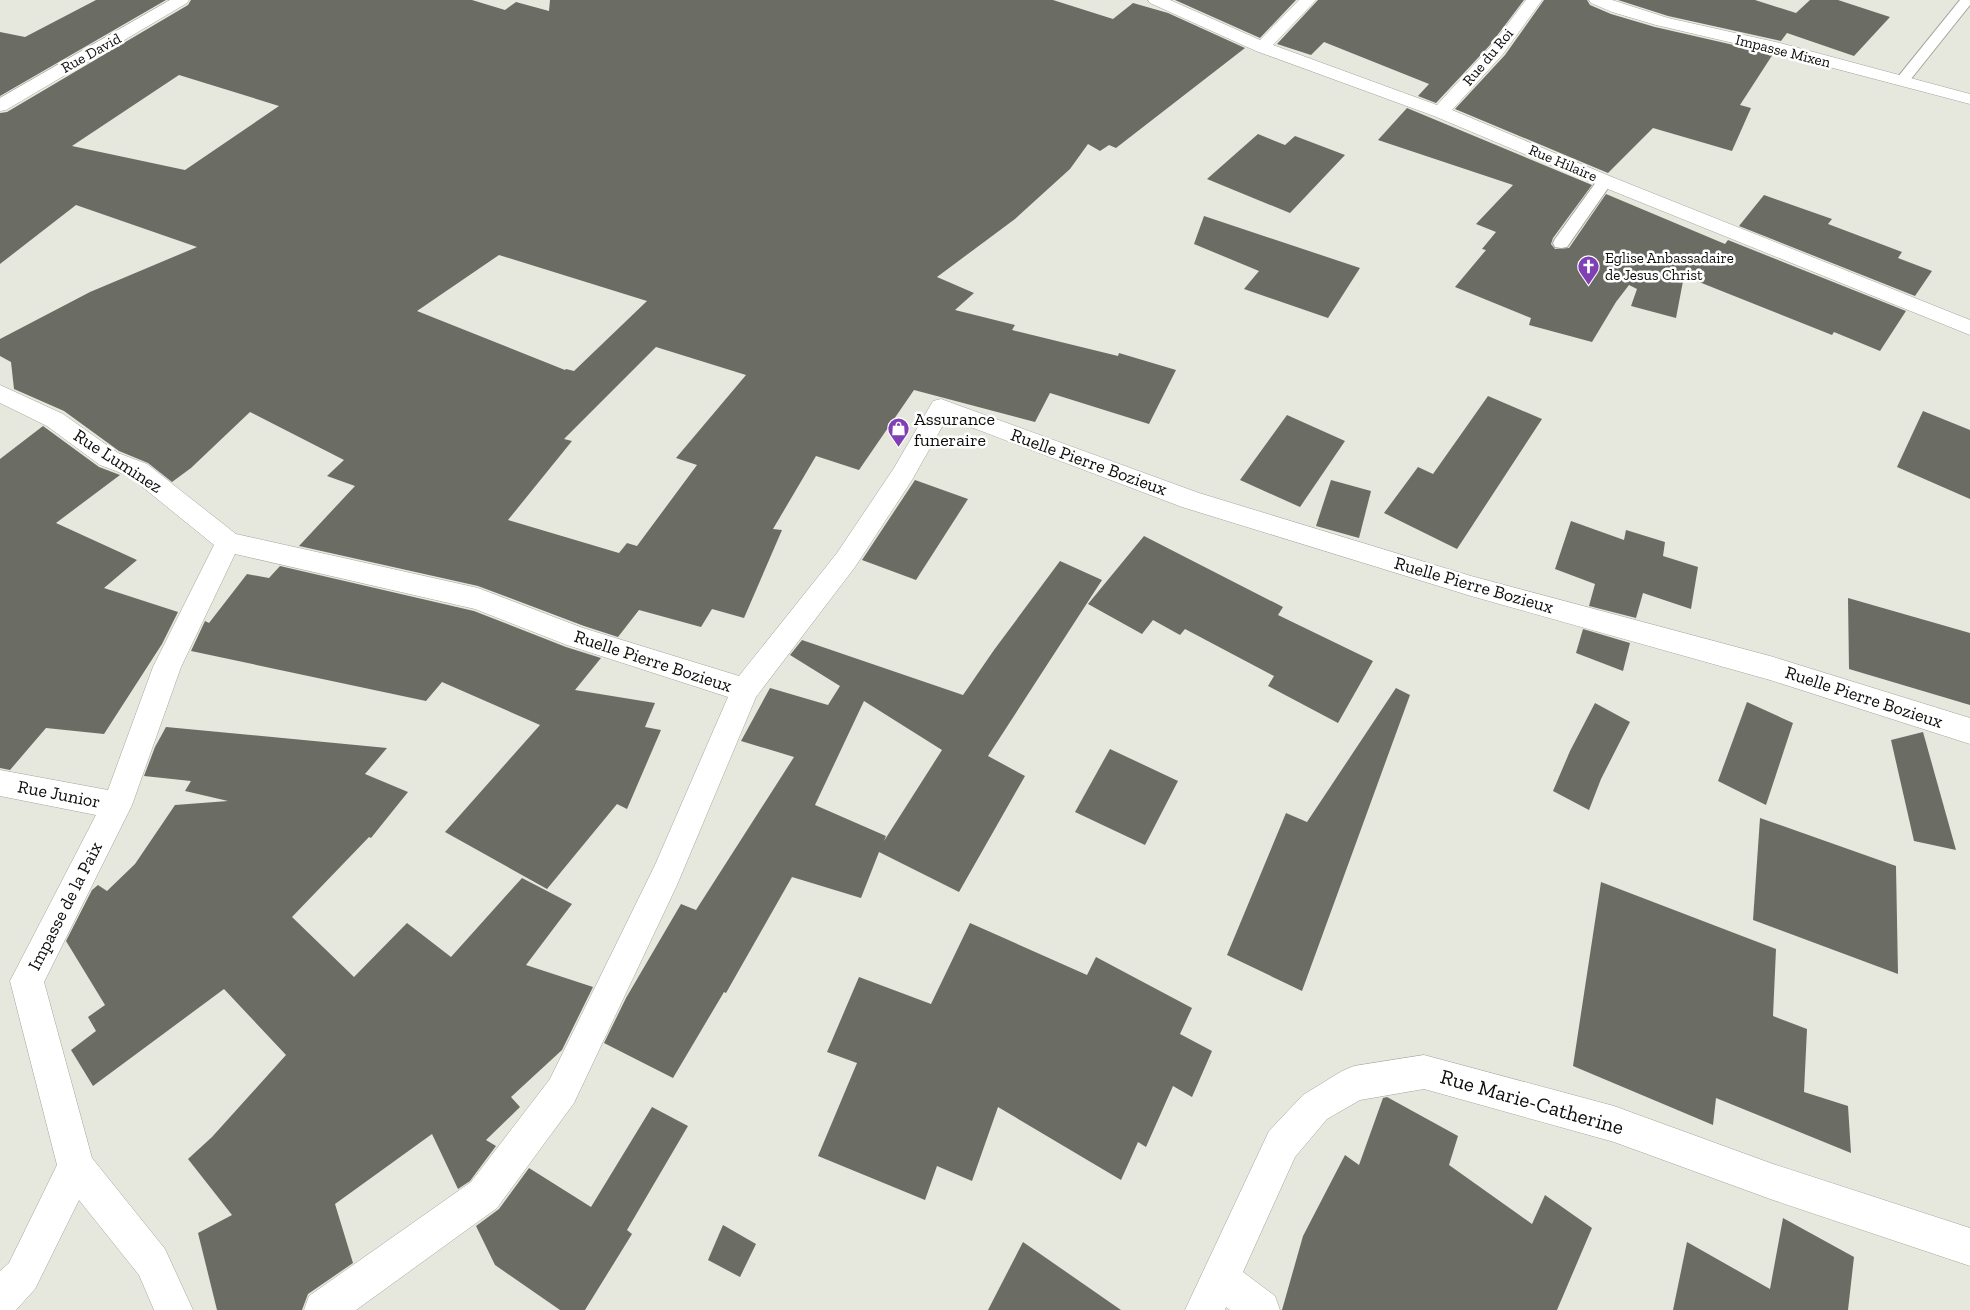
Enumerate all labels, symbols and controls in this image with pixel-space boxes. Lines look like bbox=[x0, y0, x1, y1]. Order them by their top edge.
street label: Rue du Roi bbox=[1459, 25, 1517, 89]
street label: Rue David bbox=[58, 29, 125, 77]
street label: Impasse Mixen bbox=[1734, 30, 1833, 72]
street label: Rue Hilaire bbox=[1526, 141, 1600, 185]
place label: Eglise Anbassadaire de Jesus Christ bbox=[1605, 249, 1734, 284]
church icon: Eglise Anbassadaire de Jesus Christ bbox=[1577, 255, 1601, 286]
place label: Assurance funeraire bbox=[914, 408, 995, 451]
shop icon: Assurance funeraire bbox=[886, 417, 910, 448]
street label: Rue Luminez bbox=[70, 424, 166, 498]
street label: Ruelle Pierre Bozieux bbox=[1008, 424, 1170, 500]
street label: Ruelle Pierre Bozieux bbox=[1392, 552, 1556, 618]
street label: Ruelle Pierre Bozieux bbox=[571, 625, 735, 697]
street label: Ruelle Pierre Bozieux bbox=[1782, 661, 1946, 733]
street label: Rue Junior bbox=[16, 775, 102, 813]
street label: Impasse de la Paix bbox=[23, 838, 107, 974]
street label: Rue Marie-Catherine bbox=[1438, 1063, 1627, 1140]

